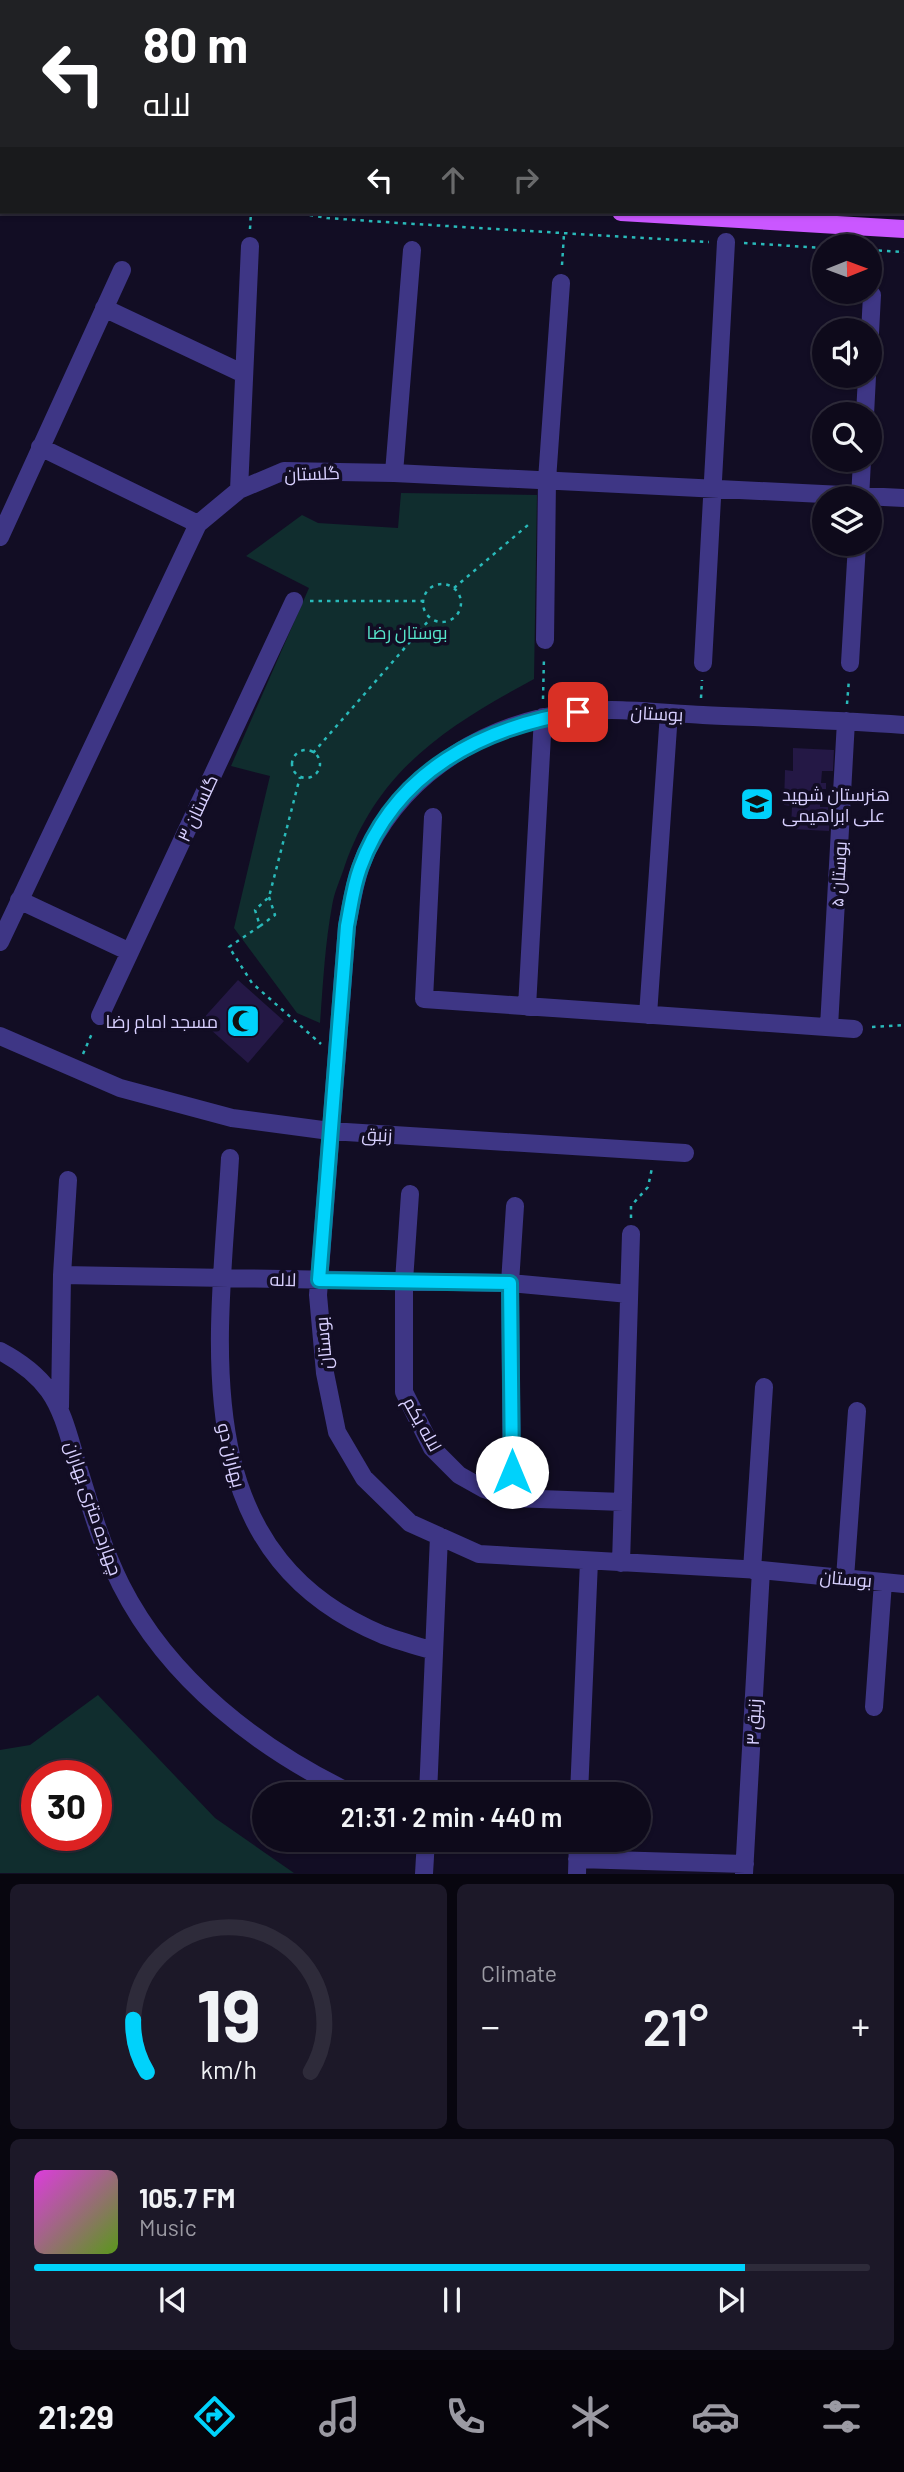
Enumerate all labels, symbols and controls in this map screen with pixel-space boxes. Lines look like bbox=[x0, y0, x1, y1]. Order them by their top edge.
text: 80 m bbox=[143, 14, 248, 73]
icon: left bbox=[28, 28, 119, 119]
text: لاله bbox=[143, 84, 191, 122]
icon: left bbox=[361, 161, 399, 199]
icon: ahead bbox=[434, 161, 472, 199]
icon: right bbox=[507, 161, 545, 199]
north arrow bbox=[812, 234, 882, 304]
map controls bbox=[812, 234, 882, 556]
button: sound bbox=[812, 318, 882, 388]
button: search bbox=[812, 402, 882, 472]
street label: گلستان bbox=[284, 461, 340, 486]
button: layers bbox=[812, 486, 882, 556]
park label: بوستان رضا bbox=[366, 621, 448, 644]
pin bbox=[548, 682, 608, 742]
icon: arrive bbox=[559, 693, 597, 731]
street label: بوستان bbox=[630, 701, 684, 726]
street label: گلستان ۳ bbox=[172, 771, 223, 845]
place label: هنرستان شهید علی ابراهیمی bbox=[782, 783, 890, 827]
school or university icon: هنرستان شهید علی ابراهیمی bbox=[738, 785, 776, 823]
street label: بوستان ۵ bbox=[825, 840, 852, 908]
mosque icon: مسجد امام رضا bbox=[224, 1002, 262, 1040]
place label: مسجد امام رضا bbox=[106, 1010, 218, 1034]
street label: زنبق bbox=[361, 1122, 393, 1148]
street label: لاله bbox=[269, 1268, 297, 1290]
street label: بوستان bbox=[310, 1316, 337, 1370]
street label: لاله یکم bbox=[397, 1393, 447, 1456]
street label: بهاران دو bbox=[212, 1420, 251, 1490]
position arrow bbox=[475, 1435, 549, 1509]
street label: چهارده متری بهاران bbox=[59, 1438, 127, 1579]
street label: بوستان bbox=[819, 1565, 873, 1592]
street label: زنبق ۳ bbox=[741, 1698, 767, 1746]
speed limit sign: 30 bbox=[21, 1760, 112, 1851]
text: 21:31 · 2 min · 440 m bbox=[341, 1801, 562, 1832]
text: Climate bbox=[481, 1959, 557, 1987]
text: 19 bbox=[196, 1970, 261, 2058]
text: 21° bbox=[642, 1994, 709, 2056]
text: − bbox=[481, 2002, 500, 2048]
text: + bbox=[851, 2002, 870, 2048]
text: km/h bbox=[200, 2054, 257, 2084]
text: 105.7 FM bbox=[139, 2182, 235, 2213]
text: Music bbox=[139, 2213, 197, 2241]
icon: previous bbox=[154, 2281, 192, 2319]
icon: pause bbox=[433, 2281, 471, 2319]
icon: next bbox=[712, 2281, 750, 2319]
icon: directions bbox=[190, 2392, 239, 2441]
icon: music bbox=[315, 2392, 364, 2441]
icon: phone bbox=[441, 2392, 490, 2441]
icon: climate bbox=[566, 2392, 615, 2441]
icon: car bbox=[691, 2392, 740, 2441]
icon: filters bbox=[817, 2392, 866, 2441]
text: 21:29 bbox=[38, 2397, 114, 2435]

